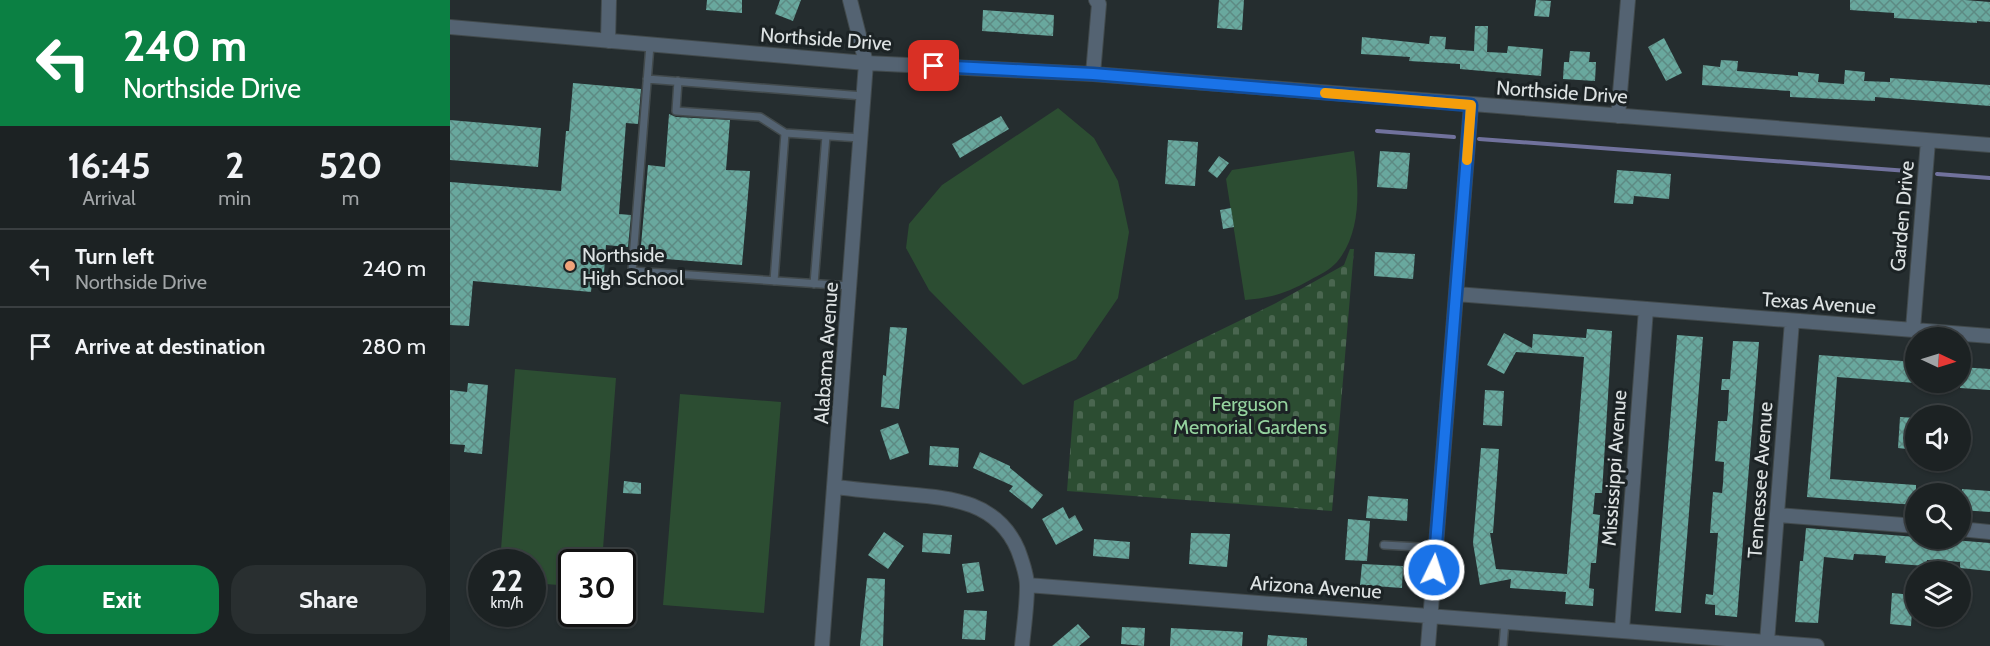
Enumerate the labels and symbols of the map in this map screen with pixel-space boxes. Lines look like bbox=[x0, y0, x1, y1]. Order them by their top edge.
street label: Northside Drive bbox=[759, 22, 893, 56]
pin bbox=[908, 40, 959, 91]
street label: Northside Drive bbox=[1495, 75, 1629, 109]
street label: Garden Drive bbox=[1885, 160, 1919, 272]
place label: Northside High School bbox=[582, 243, 684, 290]
marker: Northside High School bbox=[563, 259, 577, 273]
street label: Alabama Avenue bbox=[809, 281, 843, 425]
street label: Texas Avenue bbox=[1761, 287, 1877, 319]
north arrow bbox=[1905, 327, 1971, 393]
street label: Mississippi Avenue bbox=[1597, 389, 1631, 547]
park label: Ferguson Memorial Gardens bbox=[1173, 392, 1327, 439]
street label: Tennessee Avenue bbox=[1743, 401, 1777, 559]
position arrow bbox=[1402, 538, 1466, 602]
speed limit sign: 30 bbox=[558, 549, 636, 627]
street label: Arizona Avenue bbox=[1249, 570, 1383, 604]

